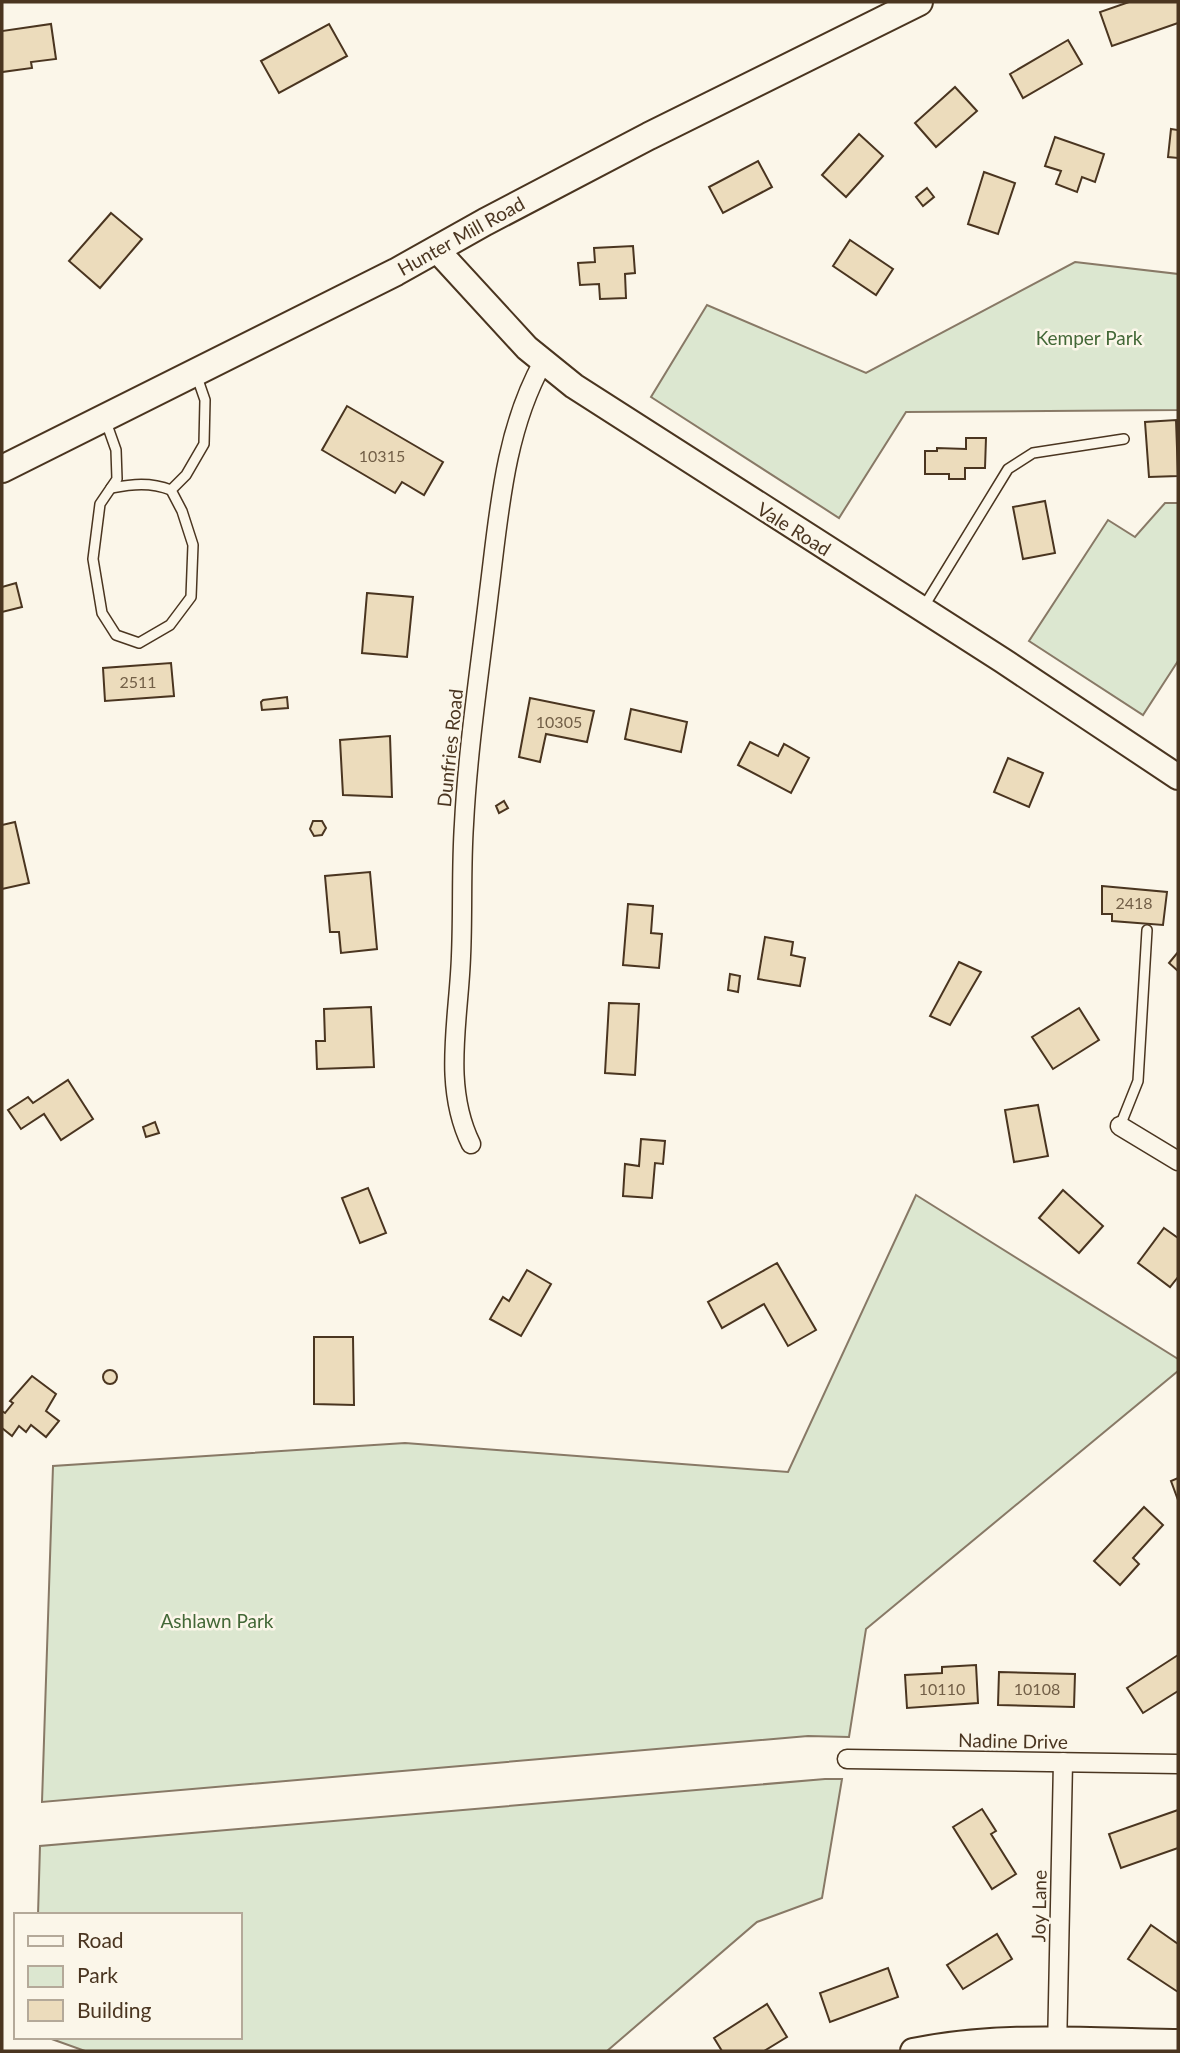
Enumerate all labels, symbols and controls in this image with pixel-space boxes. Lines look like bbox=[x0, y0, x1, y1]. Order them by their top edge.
street label: Hunter Mill Road bbox=[393, 191, 528, 280]
park label: Kemper Park bbox=[1036, 326, 1143, 349]
house number: 10315 bbox=[359, 446, 405, 465]
street label: Vale Road bbox=[753, 497, 835, 560]
house number: 2511 bbox=[119, 672, 157, 691]
street label: Dunfries Road bbox=[432, 688, 467, 808]
house number: 10305 bbox=[536, 712, 582, 731]
house number: 2418 bbox=[1115, 893, 1153, 912]
park label: Ashlawn Park bbox=[160, 1609, 274, 1632]
house number: 10110 bbox=[919, 1679, 965, 1698]
house number: 10108 bbox=[1014, 1679, 1060, 1698]
street label: Nadine Drive bbox=[958, 1728, 1068, 1753]
street label: Joy Lane bbox=[1026, 1870, 1051, 1942]
legend bbox=[14, 1913, 242, 2039]
text: Road bbox=[77, 1927, 124, 1952]
text: Park bbox=[77, 1962, 118, 1987]
text: Building bbox=[77, 1997, 152, 2022]

